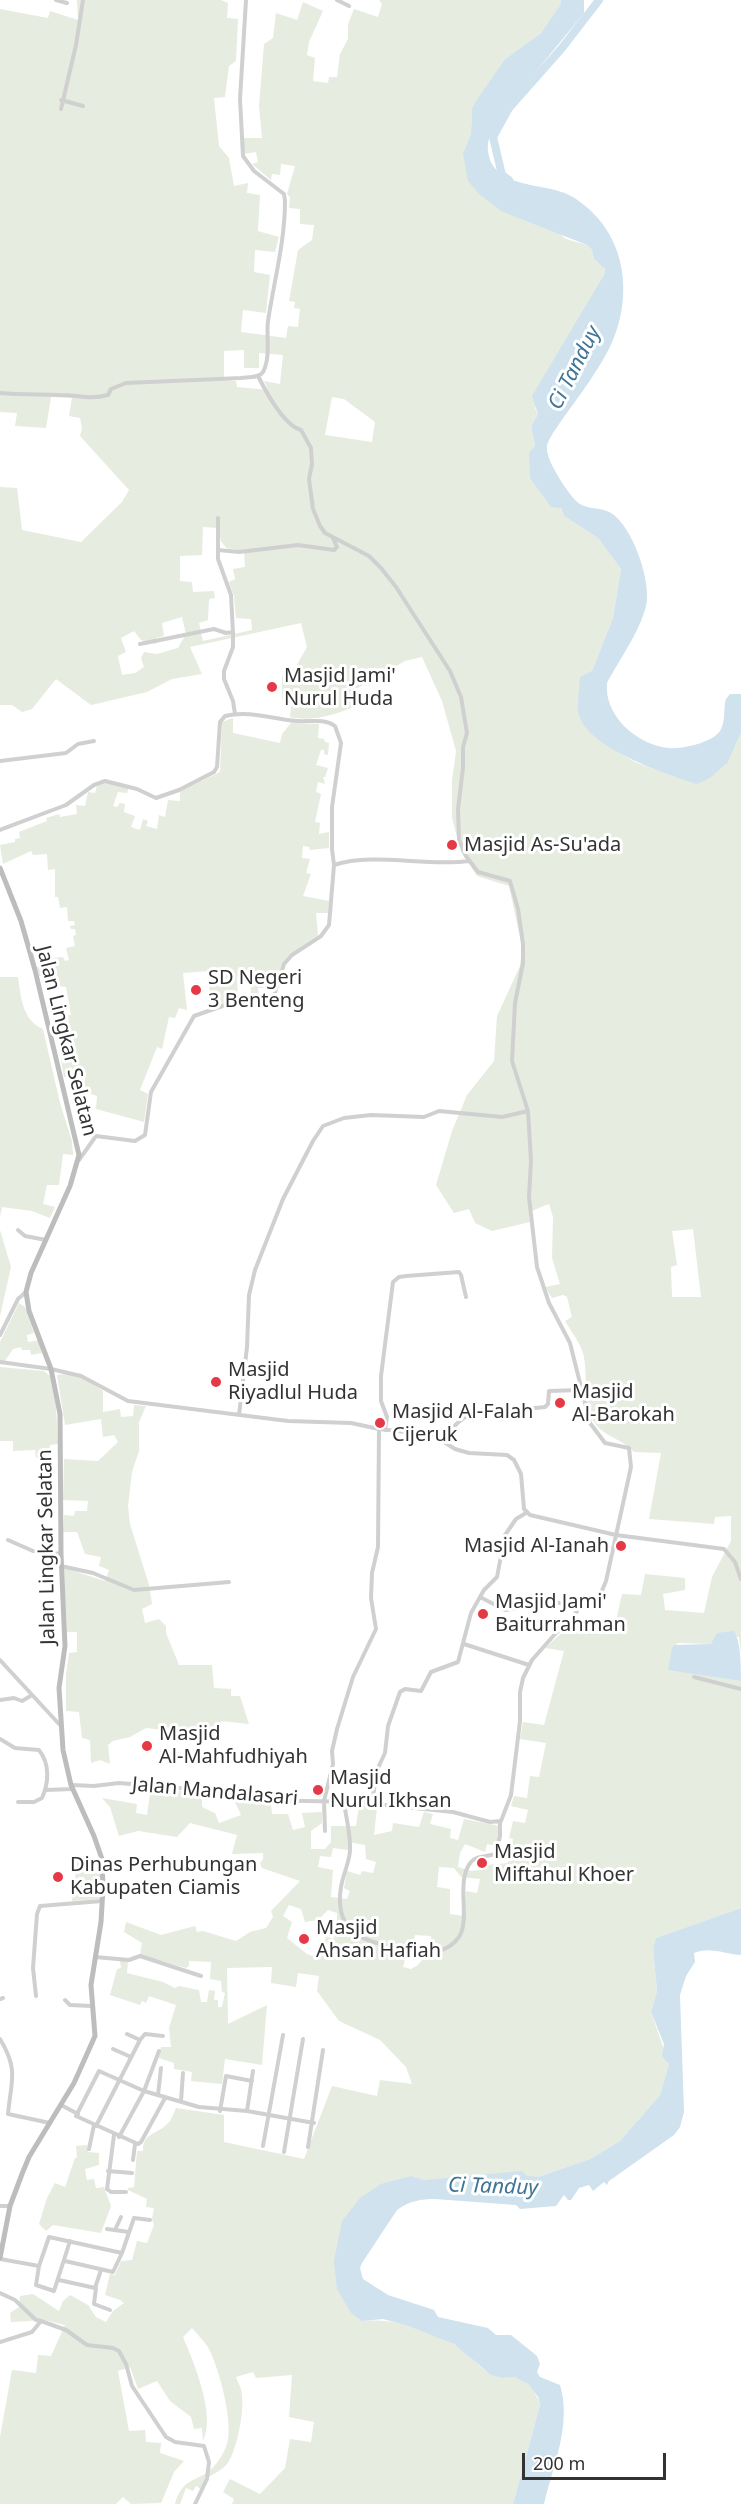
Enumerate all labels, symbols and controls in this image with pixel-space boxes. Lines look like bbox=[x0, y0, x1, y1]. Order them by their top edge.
water label: Ci Tanduy bbox=[543, 322, 607, 414]
place label: Masjid Jami' Nurul Huda bbox=[284, 664, 396, 711]
marker: Masjid Jami' Nurul Huda bbox=[265, 680, 279, 694]
place label: Masjid As-Su'ada bbox=[464, 833, 621, 857]
marker: Masjid As-Su'ada bbox=[445, 838, 459, 852]
street label: Jalan Lingkar Selatan bbox=[31, 943, 101, 1139]
place label: SD Negeri 3 Benteng bbox=[208, 966, 304, 1013]
marker: SD Negeri 3 Benteng bbox=[189, 983, 203, 997]
place label: Masjid Riyadlul Huda bbox=[228, 1358, 358, 1405]
marker: Masjid Riyadlul Huda bbox=[209, 1375, 223, 1389]
place label: Masjid Al-Barokah bbox=[572, 1380, 675, 1427]
marker: Masjid Al-Barokah bbox=[553, 1396, 567, 1410]
place label: Masjid Al-Falah Cijeruk bbox=[392, 1400, 533, 1447]
marker: Masjid Al-Falah Cijeruk bbox=[373, 1416, 387, 1430]
street label: Jalan Lingkar Selatan bbox=[33, 1449, 61, 1645]
place label: Masjid Al-Ianah bbox=[464, 1534, 609, 1558]
marker: Masjid Al-Ianah bbox=[614, 1539, 628, 1553]
place label: Masjid Jami' Baiturrahman bbox=[495, 1590, 626, 1637]
marker: Masjid Jami' Baiturrahman bbox=[476, 1607, 490, 1621]
place label: Masjid Al-Mahfudhiyah bbox=[159, 1722, 308, 1769]
marker: Masjid Al-Mahfudhiyah bbox=[140, 1739, 154, 1753]
place label: Masjid Nurul Ikhsan bbox=[330, 1766, 452, 1813]
street label: Jalan Mandalasari bbox=[131, 1773, 299, 1811]
marker: Masjid Nurul Ikhsan bbox=[311, 1783, 325, 1797]
place label: Masjid Miftahul Khoer bbox=[494, 1840, 634, 1887]
place label: Dinas Perhubungan Kabupaten Ciamis bbox=[70, 1853, 257, 1900]
marker: Masjid Miftahul Khoer bbox=[475, 1856, 489, 1870]
marker: Dinas Perhubungan Kabupaten Ciamis bbox=[51, 1870, 65, 1884]
place label: Masjid Ahsan Hafiah bbox=[316, 1916, 441, 1963]
marker: Masjid Ahsan Hafiah bbox=[297, 1932, 311, 1946]
water label: Ci Tanduy bbox=[447, 2173, 539, 2201]
scale bar bbox=[525, 2441, 669, 2479]
text: 200 m bbox=[533, 2451, 585, 2475]

